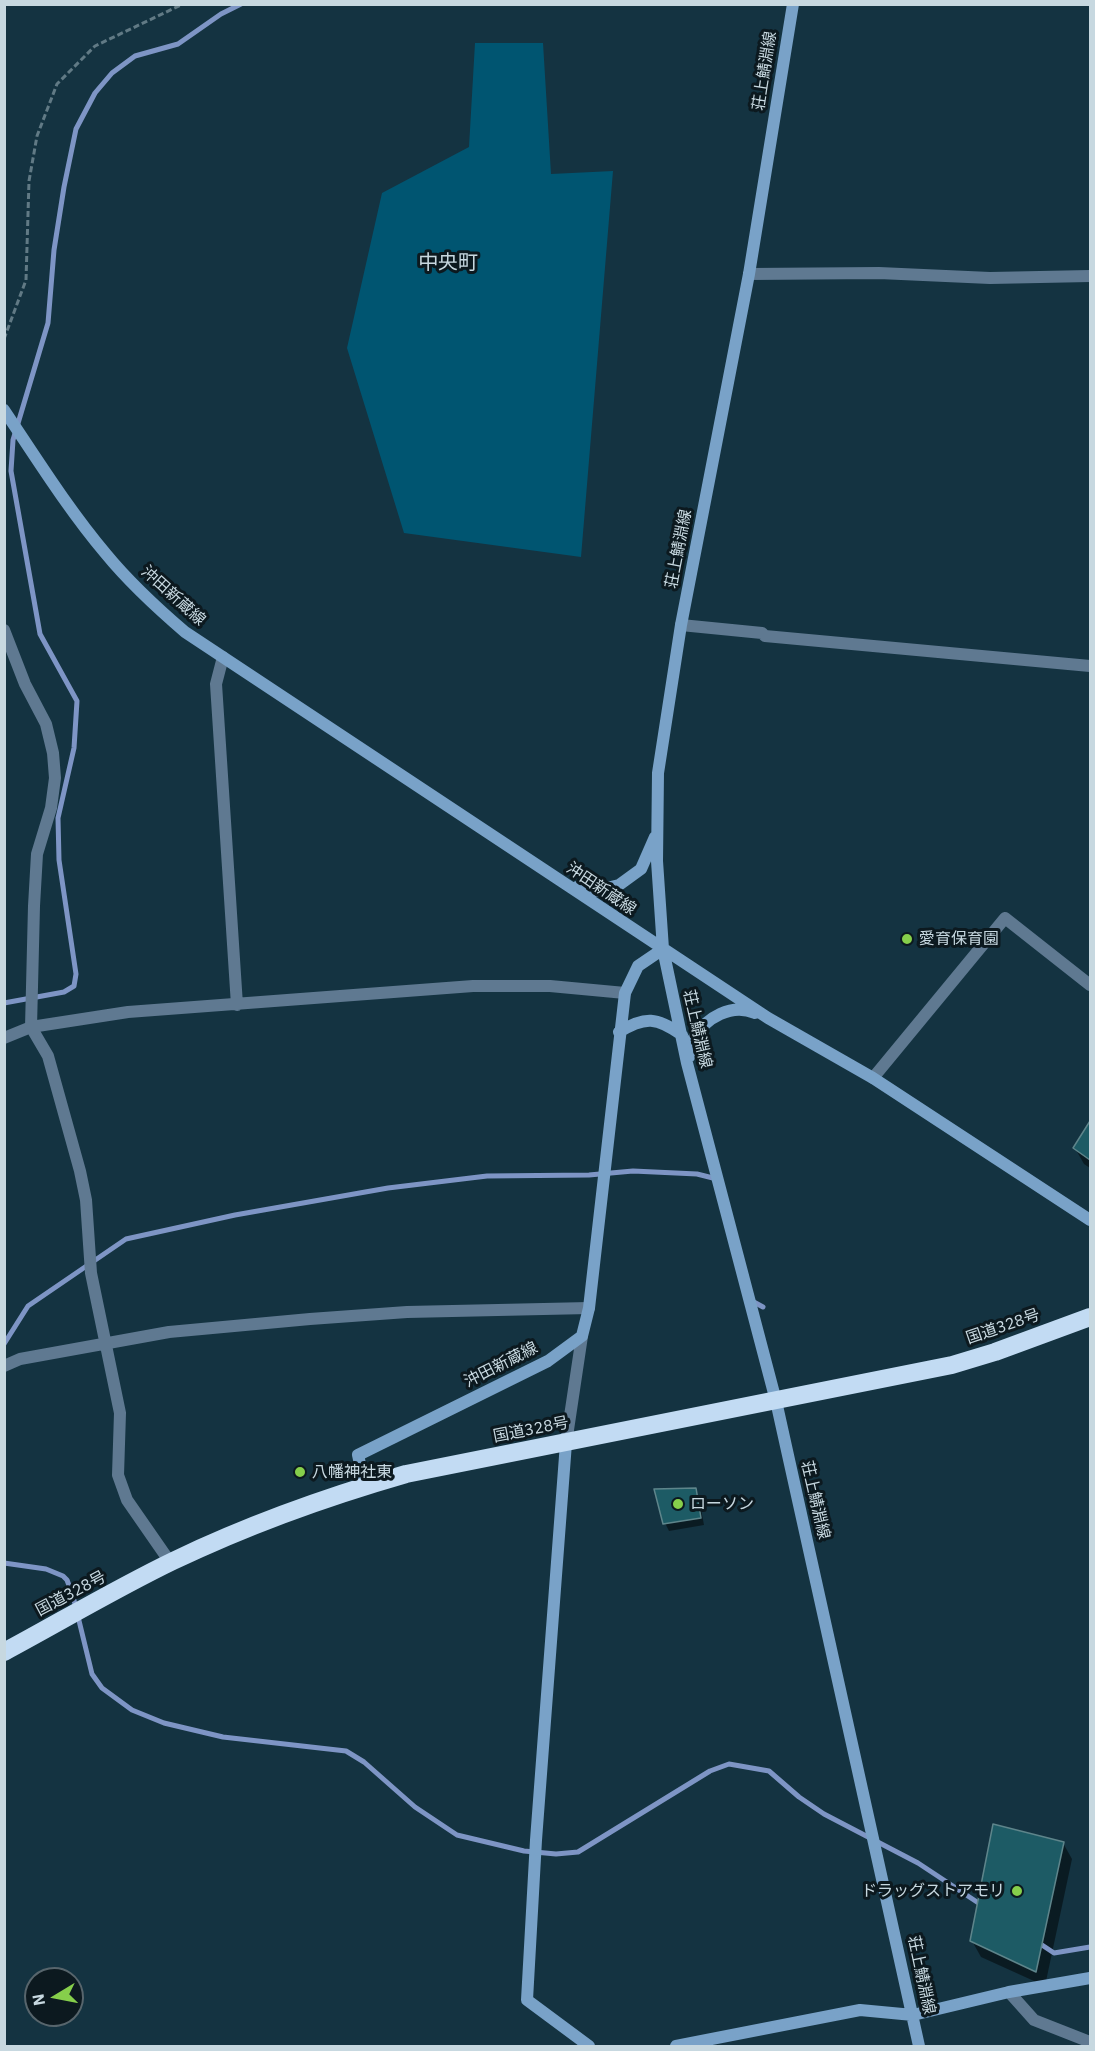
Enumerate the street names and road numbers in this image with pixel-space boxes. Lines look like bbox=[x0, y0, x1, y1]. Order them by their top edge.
street label: 荘上鯖淵線 bbox=[749, 30, 781, 112]
street label: 荘上鯖淵線 bbox=[662, 508, 696, 590]
street label: 沖田新蔵線 bbox=[137, 562, 209, 630]
street label: 沖田新蔵線 bbox=[562, 859, 640, 919]
street label: 荘上鯖淵線 bbox=[679, 988, 715, 1070]
street label: 国道328号 bbox=[964, 1305, 1042, 1349]
street label: 沖田新蔵線 bbox=[461, 1338, 541, 1392]
street label: 国道328号 bbox=[491, 1413, 571, 1447]
street label: 荘上鯖淵線 bbox=[797, 1459, 833, 1541]
street label: 国道328号 bbox=[33, 1567, 109, 1621]
street label: 荘上鯖淵線 bbox=[903, 1934, 939, 2016]

